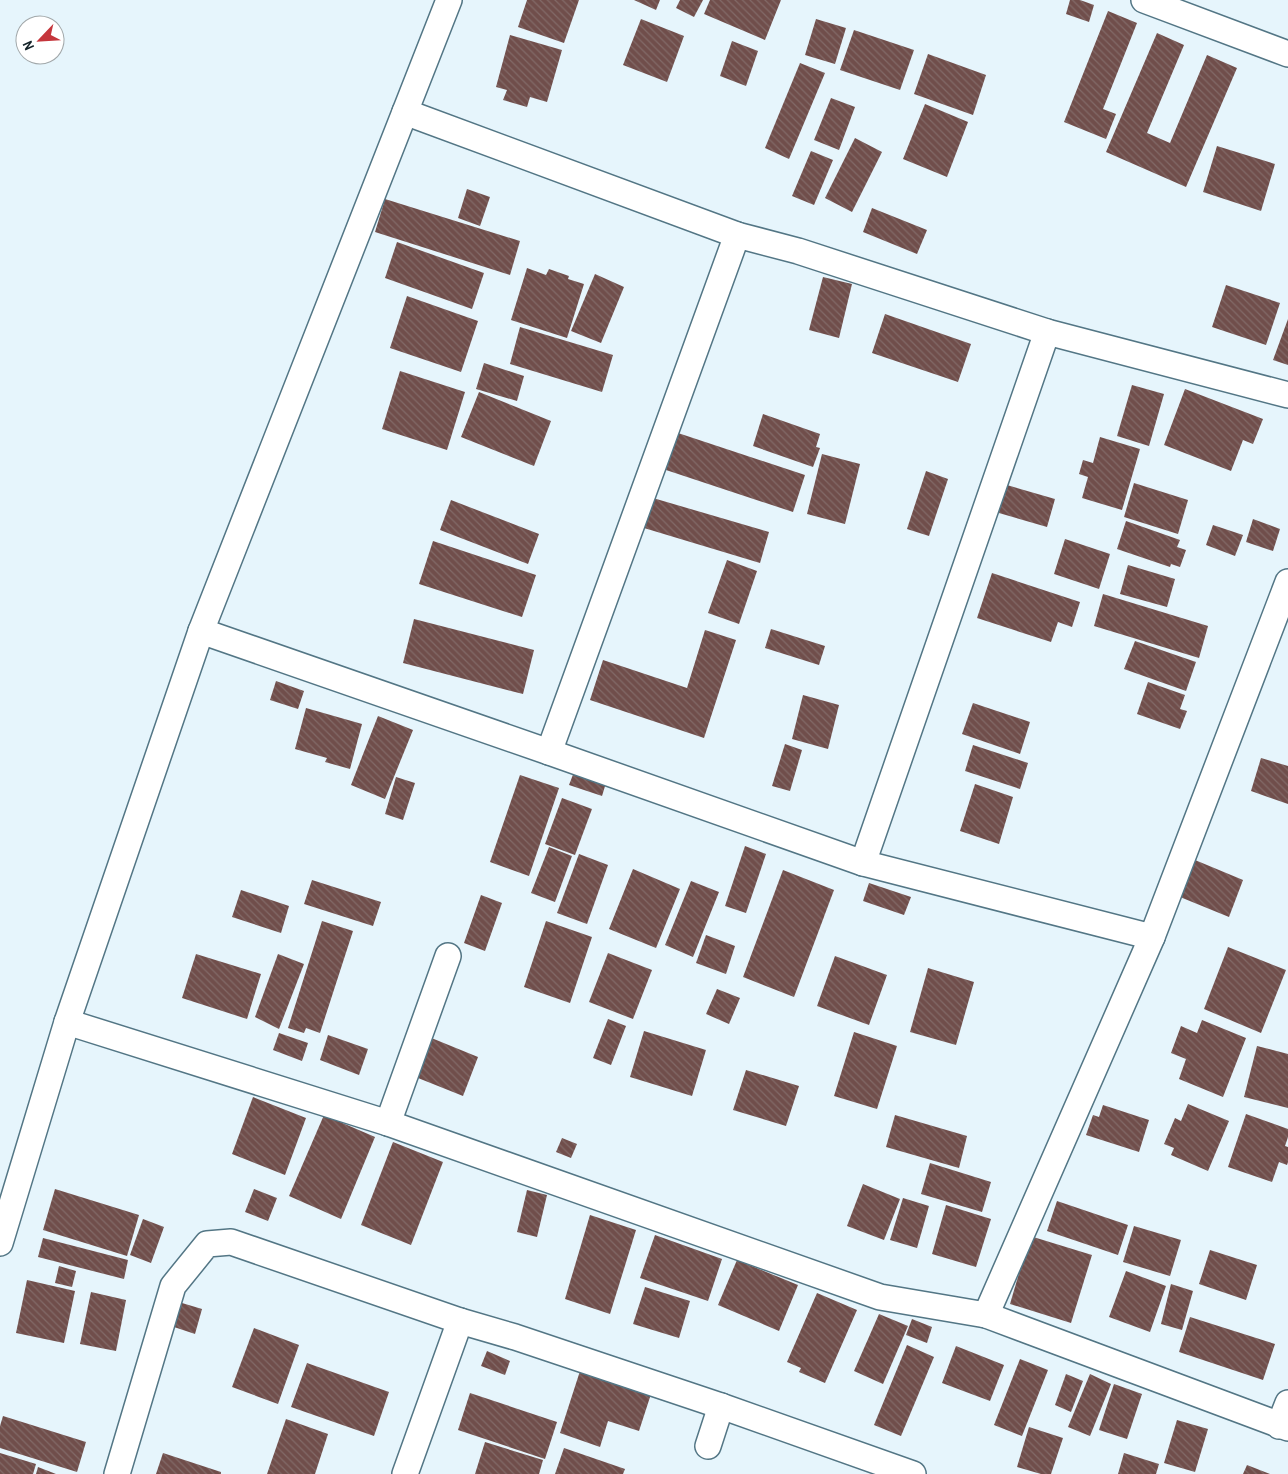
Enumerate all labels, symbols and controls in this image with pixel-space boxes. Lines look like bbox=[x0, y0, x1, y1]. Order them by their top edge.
north arrow bbox=[15, 15, 65, 65]
text: N bbox=[18, 38, 38, 53]

